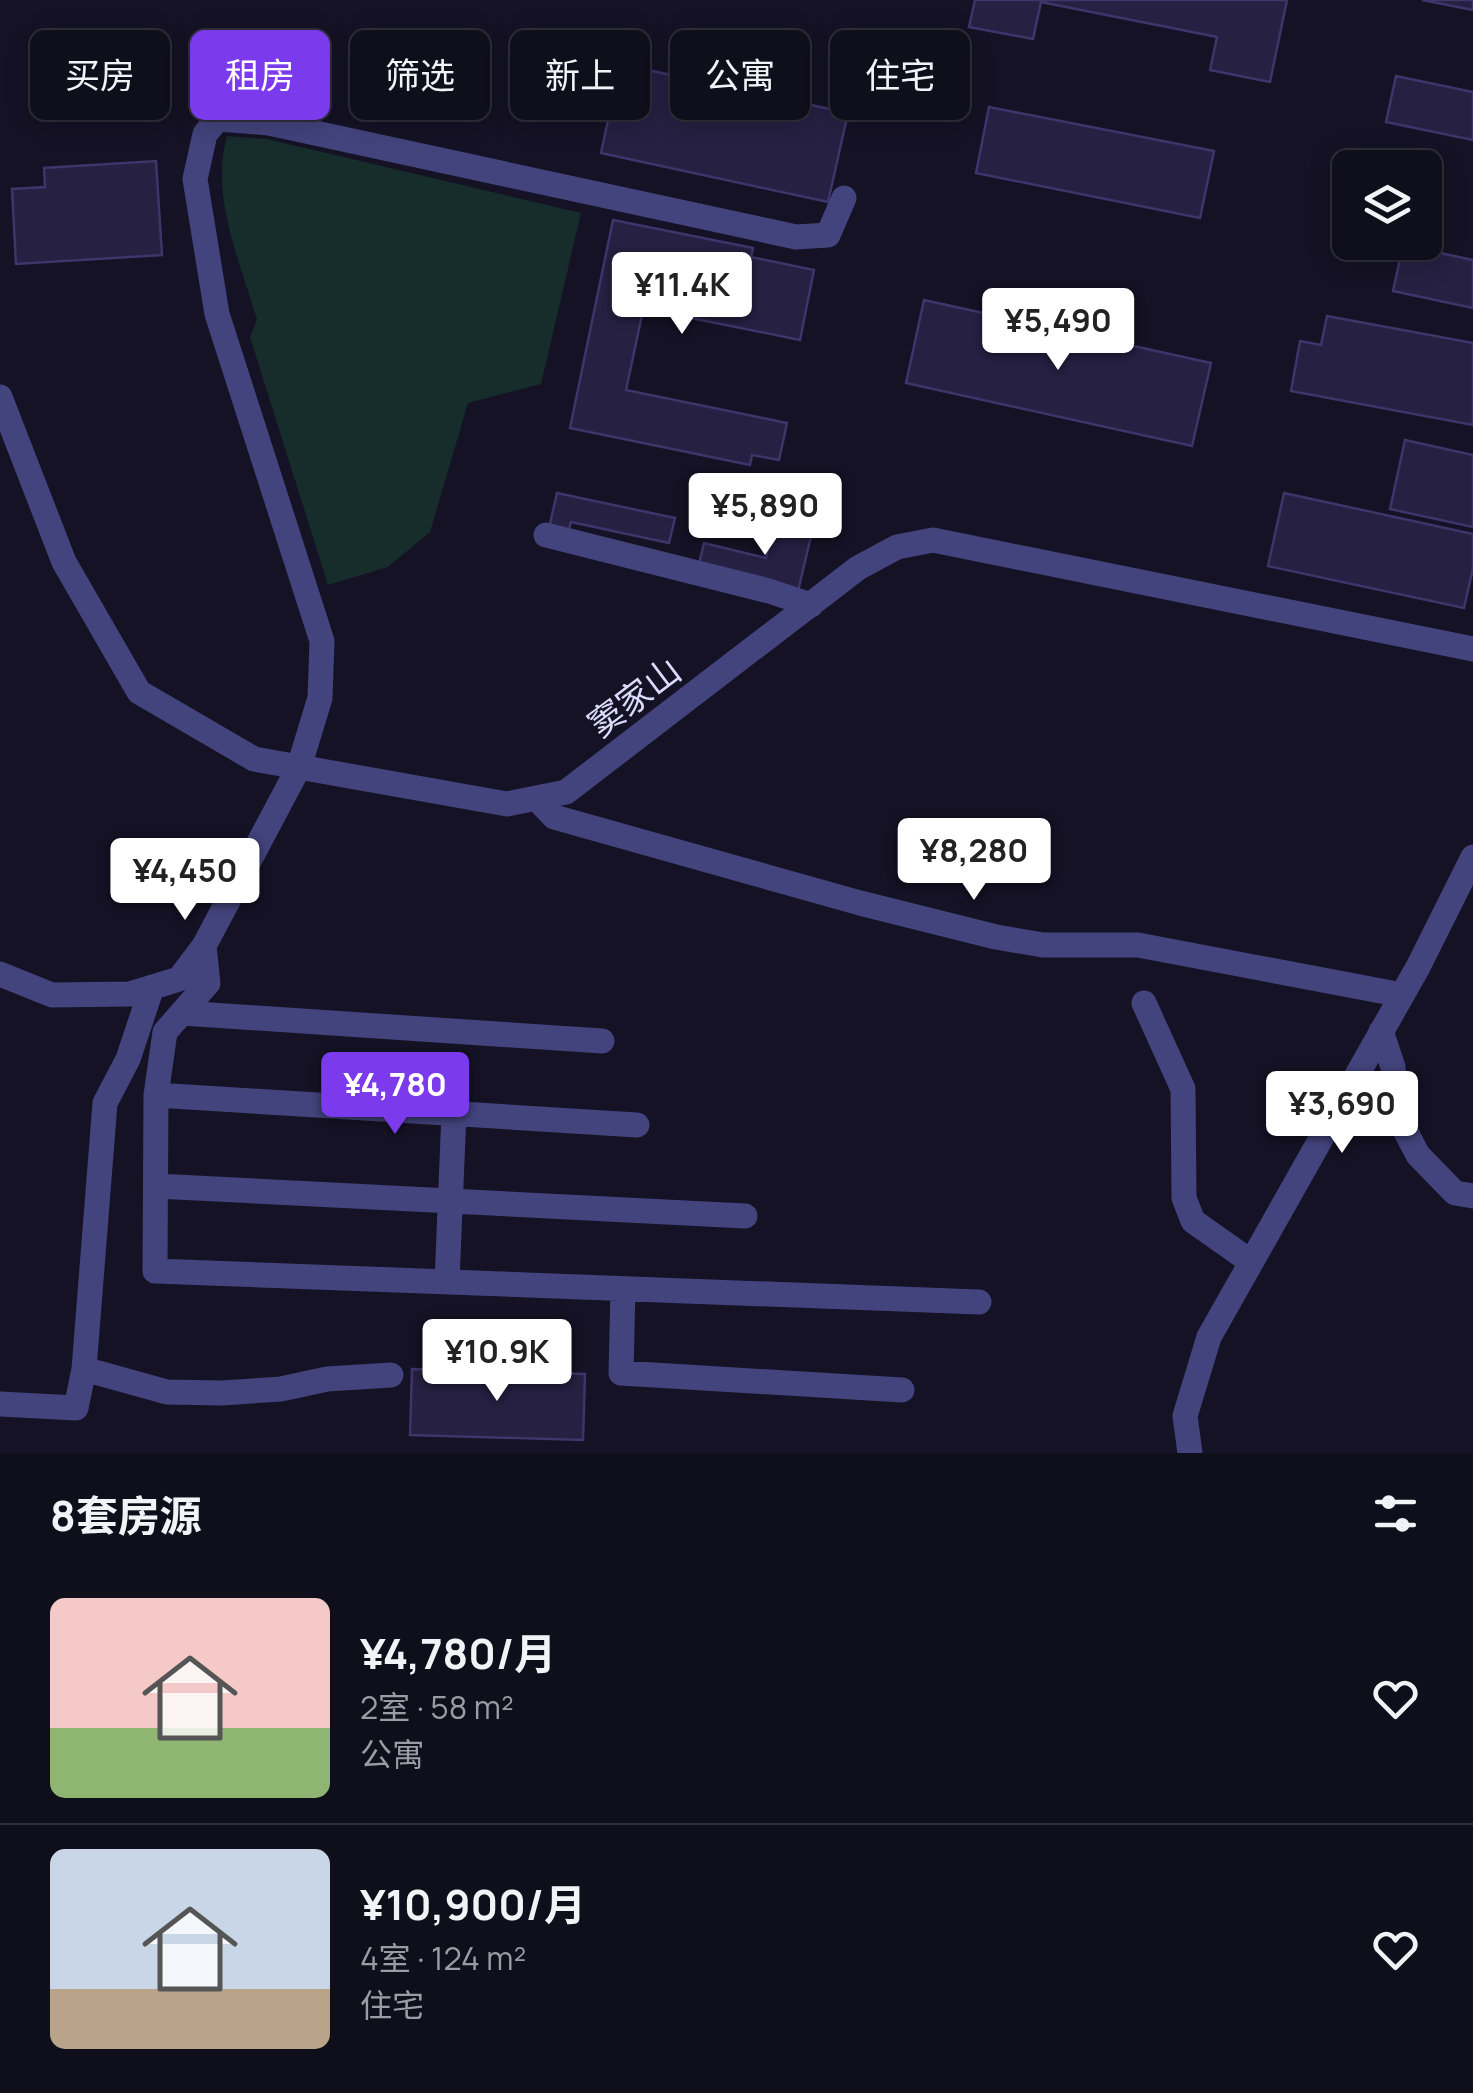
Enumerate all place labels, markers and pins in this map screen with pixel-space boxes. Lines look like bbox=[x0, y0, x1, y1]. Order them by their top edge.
pin: ¥11.4K bbox=[601, 252, 763, 337]
pin: ¥5,490 bbox=[977, 288, 1139, 373]
pin: ¥5,890 bbox=[684, 473, 846, 558]
pin: ¥8,280 bbox=[893, 818, 1055, 903]
pin: ¥4,450 bbox=[104, 838, 266, 923]
pin: ¥4,780 bbox=[314, 1052, 476, 1137]
pin: ¥3,690 bbox=[1261, 1071, 1423, 1156]
pin: ¥10.9K bbox=[416, 1319, 578, 1404]

